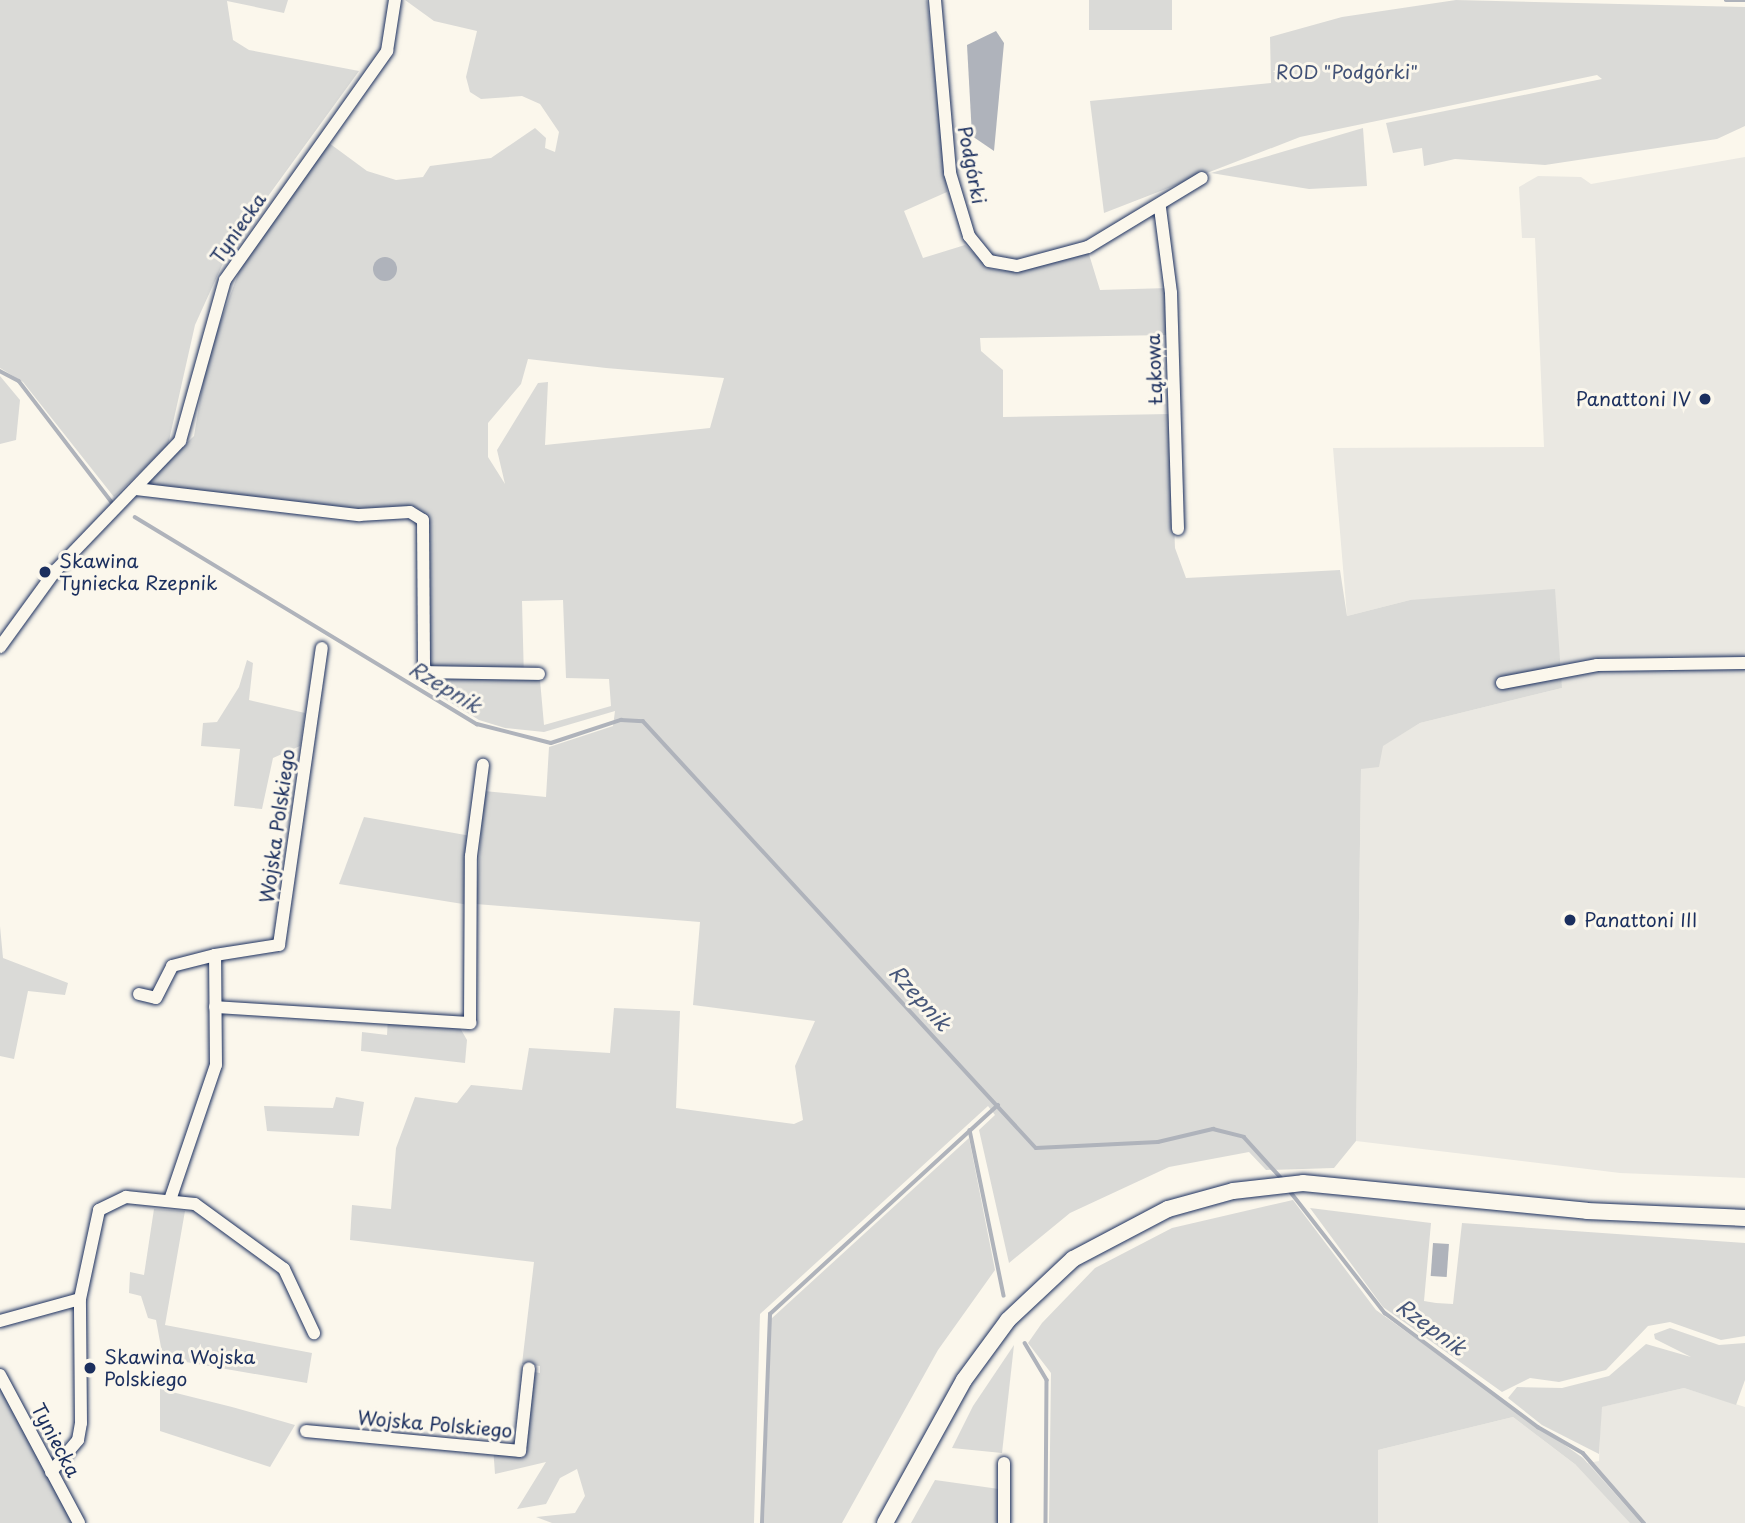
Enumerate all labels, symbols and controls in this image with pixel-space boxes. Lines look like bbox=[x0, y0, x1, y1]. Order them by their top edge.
park label: ROD "Podgórki" bbox=[1275, 61, 1419, 83]
street label: Podgórki bbox=[953, 124, 991, 206]
street label: Tyniecka bbox=[205, 188, 271, 268]
street label: Łąkowa bbox=[1141, 333, 1167, 405]
place label: Panattoni IV bbox=[1577, 388, 1691, 410]
marker: Panattoni IV bbox=[1697, 391, 1713, 407]
place label: Skawina Tyniecka Rzepnik bbox=[59, 550, 218, 594]
marker: Skawina Tyniecka Rzepnik bbox=[37, 564, 53, 580]
water label: Rzepnik bbox=[405, 655, 487, 717]
street label: Wojska Polskiego bbox=[255, 747, 299, 905]
place label: Panattoni III bbox=[1584, 909, 1696, 931]
marker: Panattoni III bbox=[1562, 912, 1578, 928]
water label: Rzepnik bbox=[885, 959, 957, 1035]
water label: Rzepnik bbox=[1392, 1292, 1472, 1360]
place label: Skawina Wojska Polskiego bbox=[104, 1346, 256, 1390]
marker: Skawina Wojska Polskiego bbox=[82, 1360, 98, 1376]
street label: Tyniecka bbox=[27, 1399, 85, 1481]
street label: Wojska Polskiego bbox=[356, 1406, 514, 1442]

